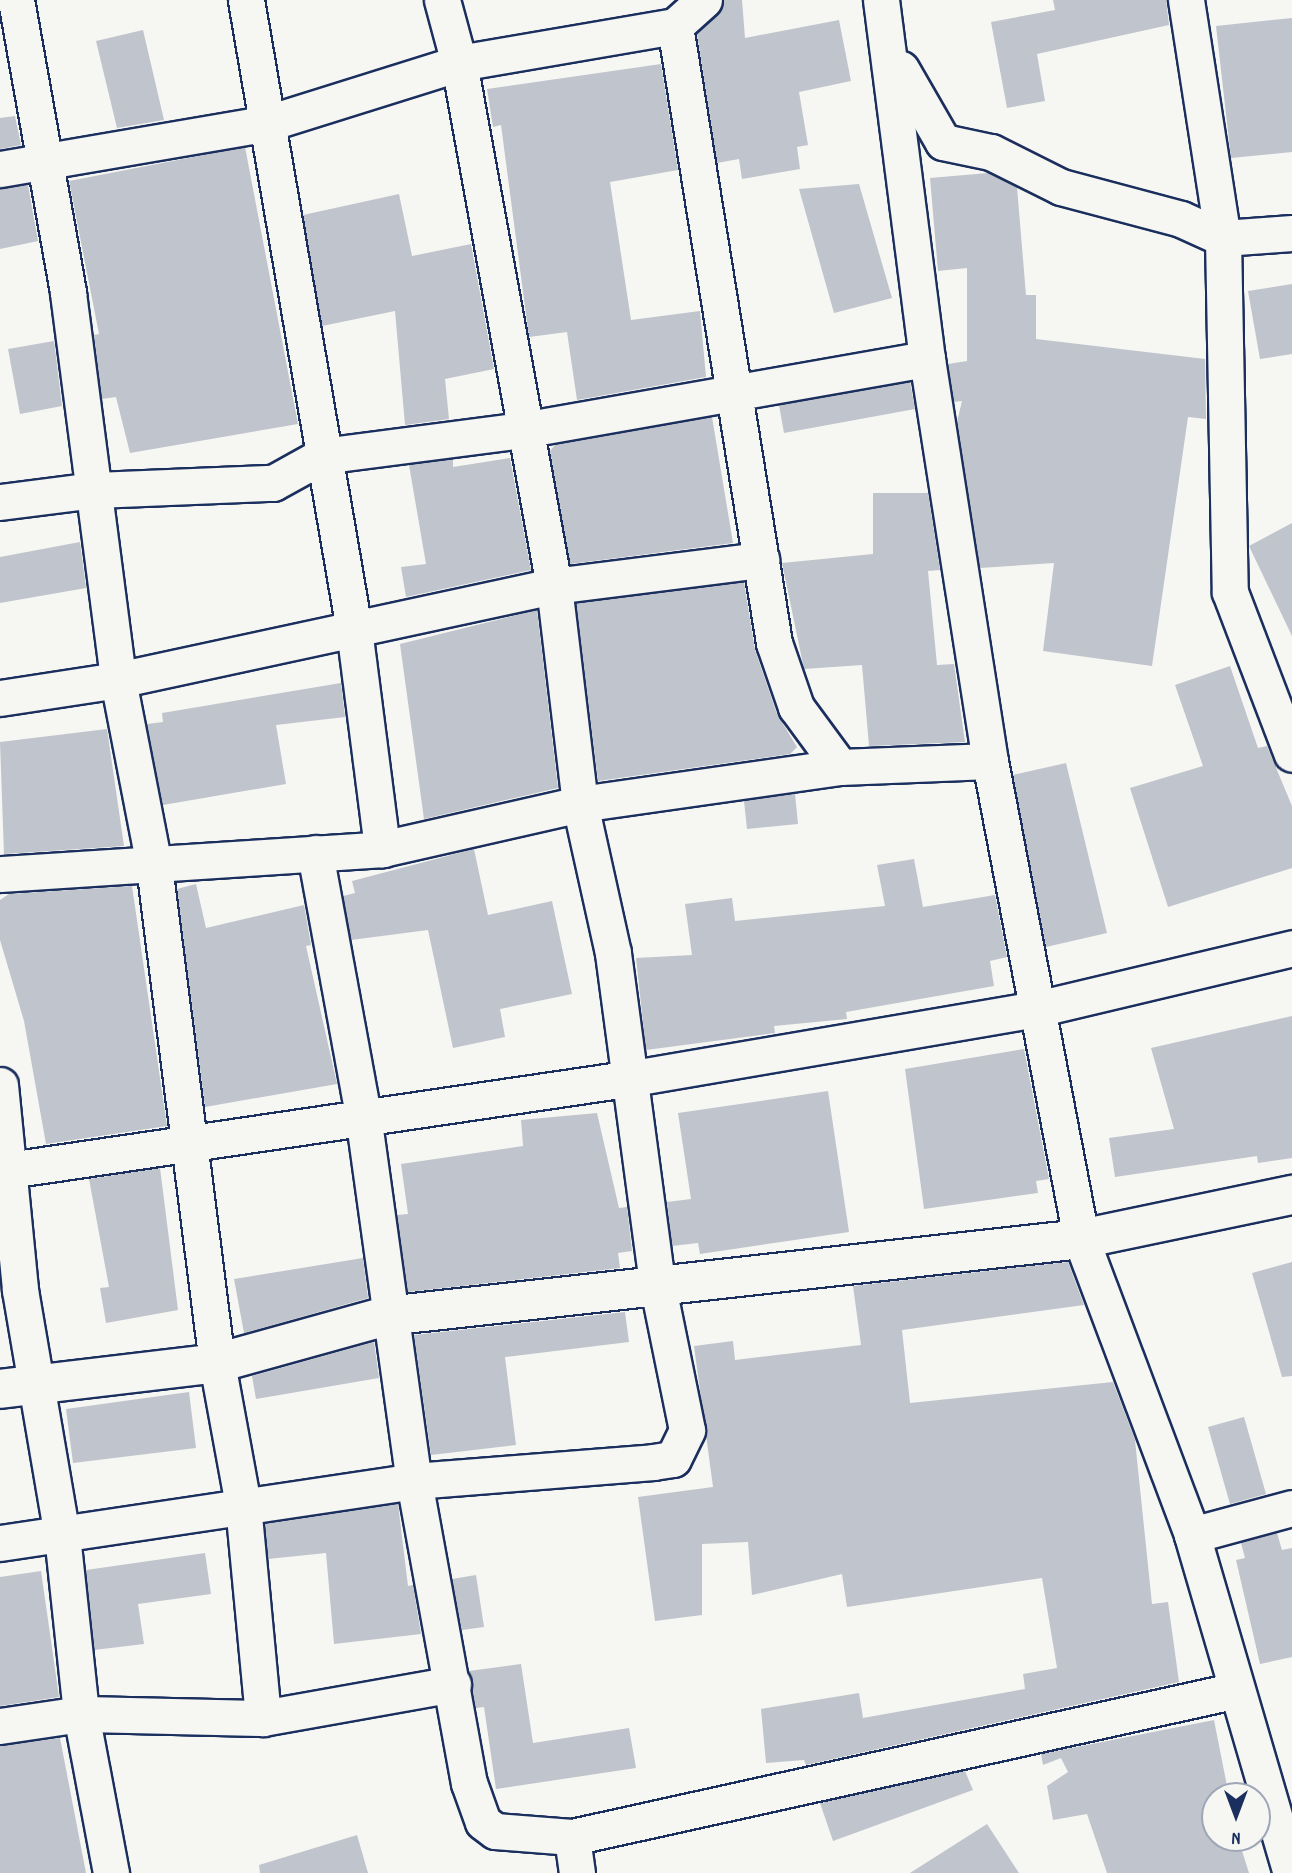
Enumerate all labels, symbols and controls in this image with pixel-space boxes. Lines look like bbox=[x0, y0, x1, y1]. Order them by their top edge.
north arrow bbox=[1201, 1782, 1271, 1852]
text: N bbox=[1231, 1823, 1241, 1850]

